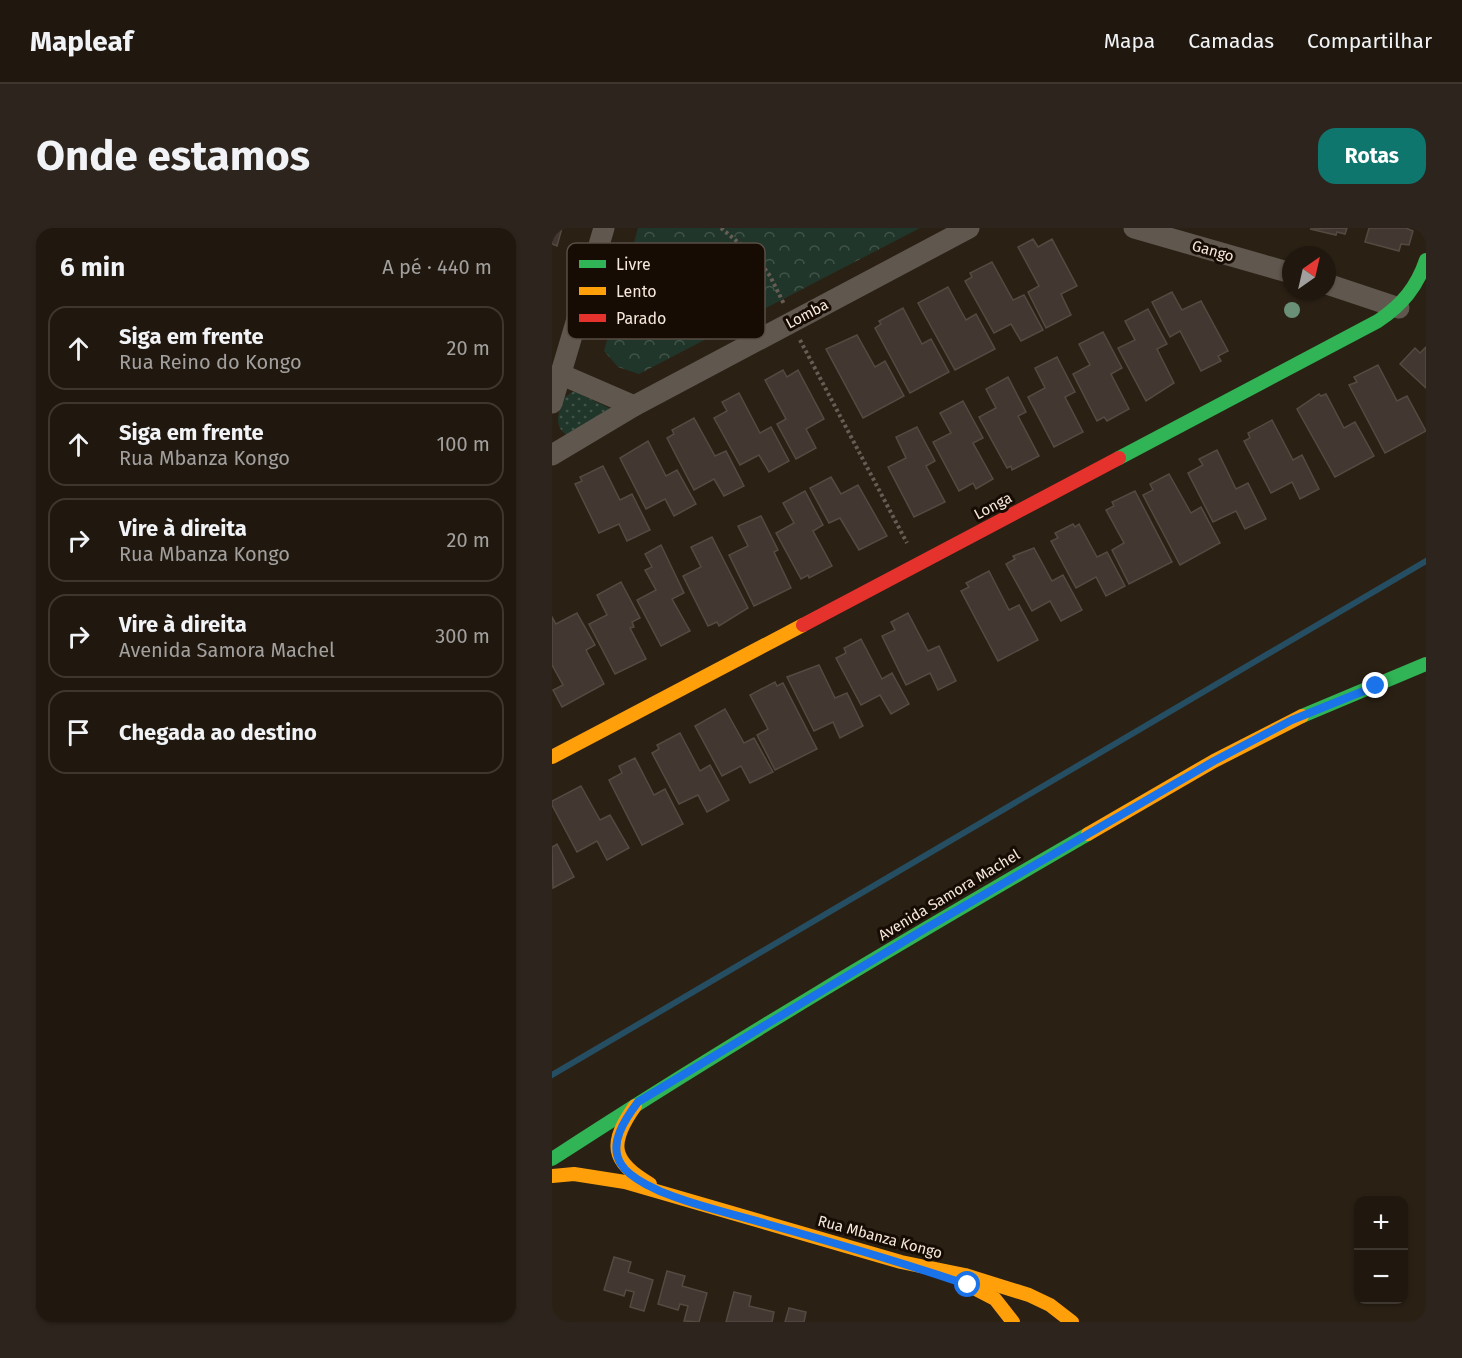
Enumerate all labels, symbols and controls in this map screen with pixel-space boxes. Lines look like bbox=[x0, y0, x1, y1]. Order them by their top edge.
text: Mapleaf bbox=[30, 25, 133, 58]
text: Mapa bbox=[1104, 28, 1155, 54]
text: Camadas bbox=[1188, 28, 1274, 54]
text: Compartilhar bbox=[1307, 28, 1432, 54]
button: Rotas bbox=[1318, 128, 1426, 184]
text: Onde estamos bbox=[36, 131, 310, 181]
street label: Gango bbox=[1190, 236, 1236, 266]
legend bbox=[567, 243, 765, 339]
north arrow bbox=[1282, 246, 1336, 300]
text: 6 min bbox=[60, 252, 125, 283]
text: A pé · 440 m bbox=[382, 255, 492, 279]
text: Livre bbox=[616, 255, 651, 274]
text: Lento bbox=[616, 282, 657, 301]
street label: Lomba bbox=[783, 295, 831, 333]
text: Parado bbox=[616, 309, 666, 328]
text: Siga em frente bbox=[119, 323, 264, 350]
icon: ahead bbox=[62, 332, 95, 365]
text: 20 m bbox=[447, 336, 490, 360]
text: Rua Reino do Kongo bbox=[119, 350, 302, 374]
text: Siga em frente bbox=[119, 419, 264, 446]
icon: ahead bbox=[62, 428, 95, 461]
text: 100 m bbox=[437, 432, 490, 456]
text: Rua Mbanza Kongo bbox=[119, 446, 290, 470]
street label: Longa bbox=[971, 489, 1015, 523]
text: Vire à direita bbox=[119, 515, 247, 542]
icon: right bbox=[62, 524, 95, 557]
text: 20 m bbox=[447, 528, 490, 552]
text: Rua Mbanza Kongo bbox=[119, 542, 290, 566]
text: Vire à direita bbox=[119, 611, 247, 638]
icon: right bbox=[62, 620, 95, 653]
text: 300 m bbox=[435, 624, 490, 648]
text: Avenida Samora Machel bbox=[119, 638, 335, 662]
route end bbox=[1362, 672, 1388, 698]
icon: arrive bbox=[62, 716, 95, 749]
text: Chegada ao destino bbox=[119, 719, 317, 746]
street label: Avenida Samora Machel bbox=[875, 845, 1024, 944]
map controls bbox=[1354, 1196, 1408, 1304]
button: + bbox=[1354, 1196, 1408, 1250]
street label: Rua Mbanza Kongo bbox=[816, 1212, 944, 1262]
button: − bbox=[1354, 1250, 1408, 1304]
route start bbox=[954, 1271, 980, 1297]

